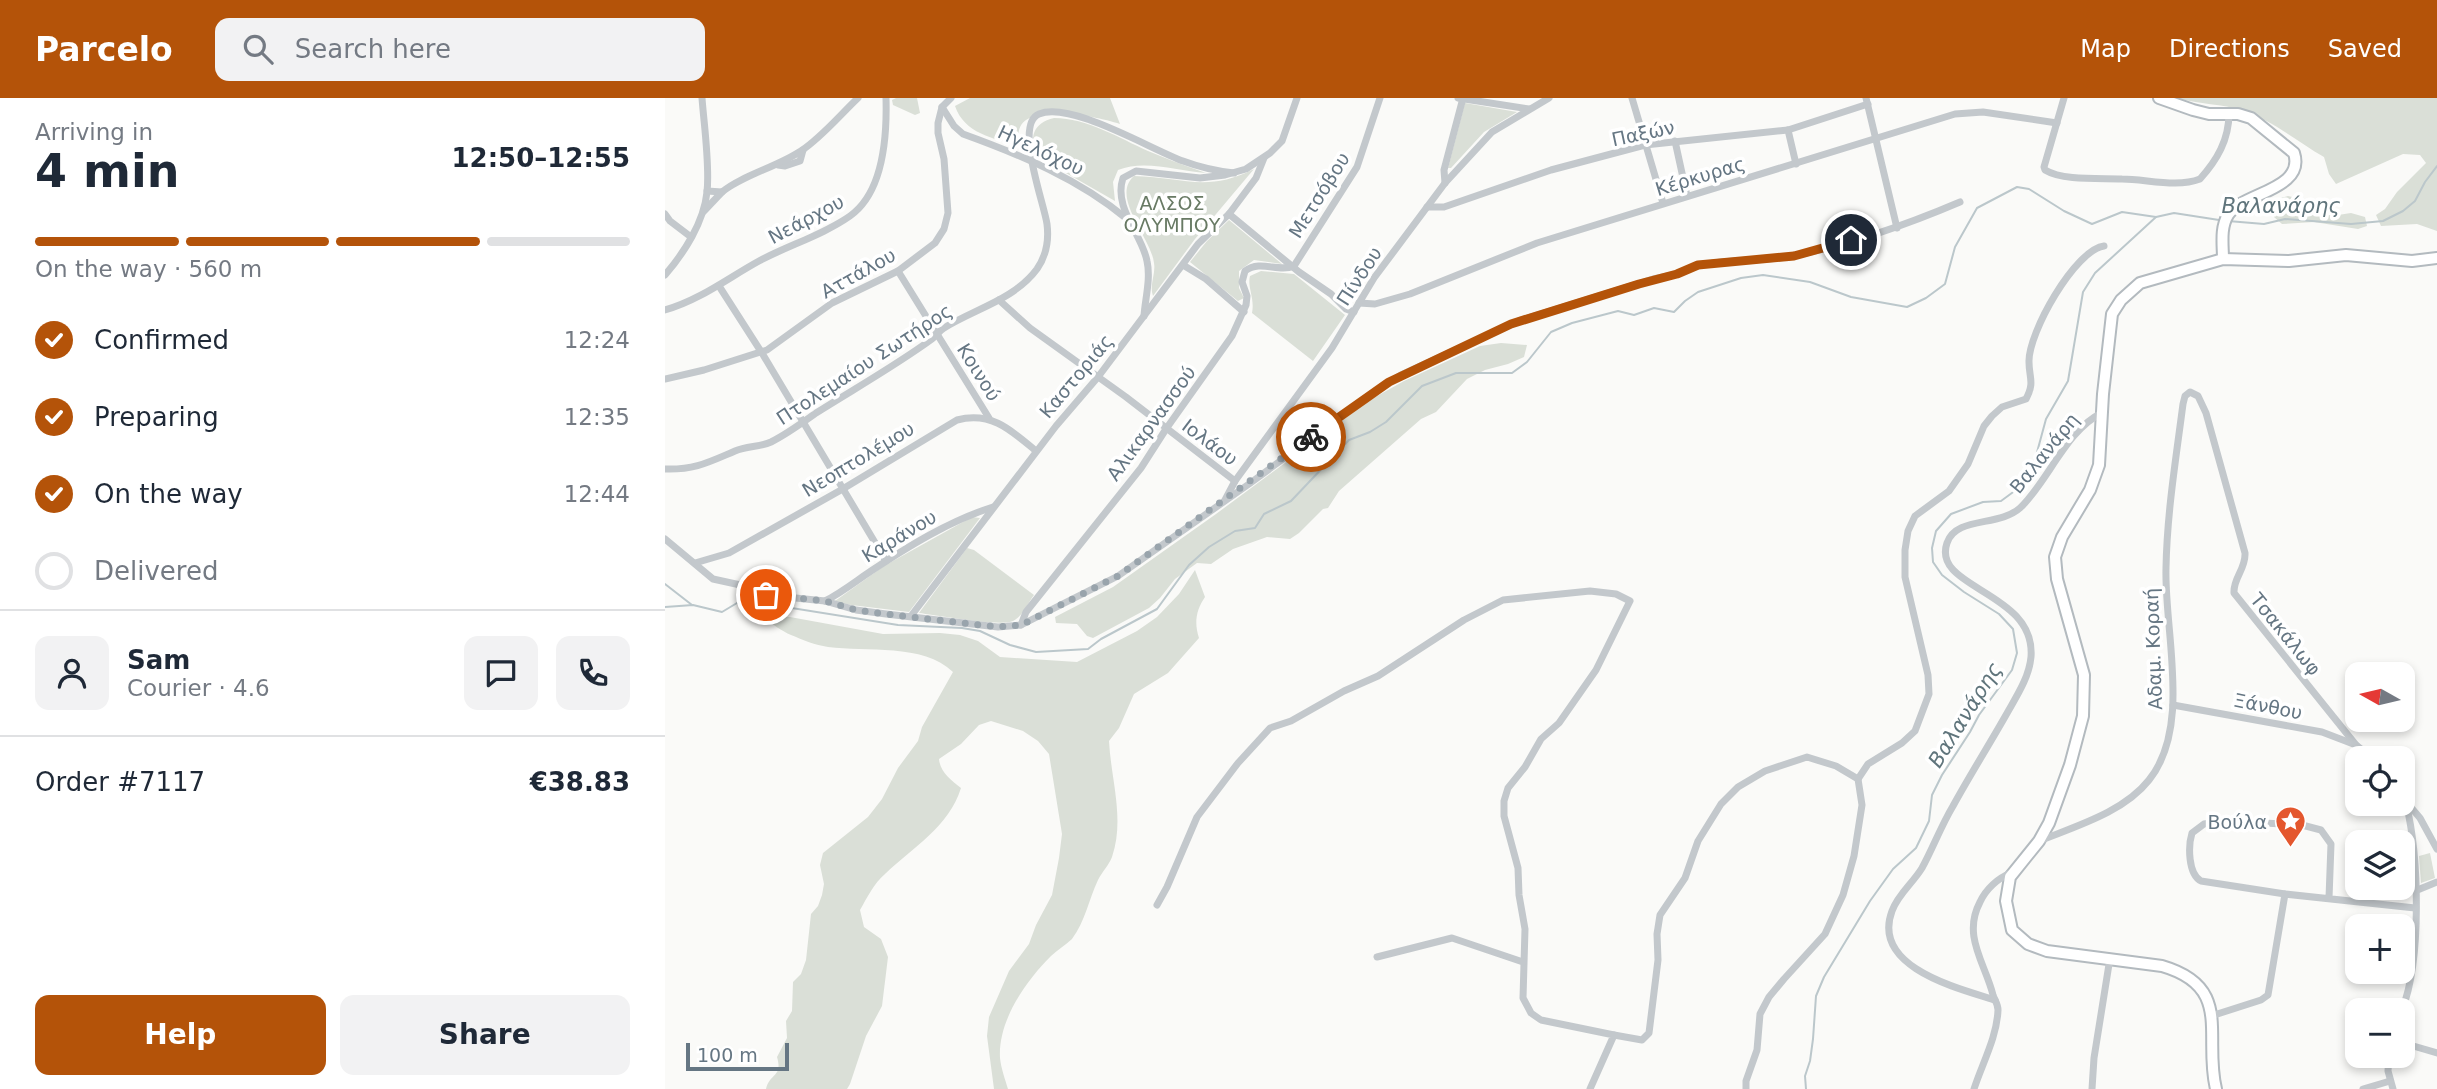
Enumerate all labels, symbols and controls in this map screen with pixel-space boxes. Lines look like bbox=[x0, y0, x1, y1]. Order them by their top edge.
search box bbox=[215, 18, 705, 81]
text: Parcelo bbox=[35, 30, 173, 69]
icon: search bbox=[239, 30, 277, 68]
text: Search here bbox=[295, 34, 451, 64]
text: Map bbox=[2080, 35, 2131, 63]
text: Directions bbox=[2169, 35, 2290, 63]
text: Saved bbox=[2328, 35, 2402, 63]
street label: Παξών bbox=[1609, 116, 1677, 150]
text: Arriving in bbox=[35, 119, 153, 145]
street label: Ηγελόχου bbox=[995, 121, 1087, 179]
text: 12:50–12:55 bbox=[451, 143, 630, 173]
text: 4 min bbox=[35, 144, 179, 198]
street label: Μετσόβου bbox=[1284, 148, 1354, 242]
street label: Κέρκυρας bbox=[1652, 152, 1748, 200]
street label: Νεάρχου bbox=[764, 190, 848, 248]
park label: ΑΛΣΟΣ ΟΛΥΜΠΟΥ bbox=[1124, 192, 1221, 236]
water label: Βαλανάρης bbox=[2221, 194, 2341, 218]
pin bbox=[1821, 210, 1881, 270]
icon: home bbox=[1832, 221, 1870, 259]
street label: Αττάλου bbox=[817, 243, 899, 303]
street label: Πίνδου bbox=[1332, 243, 1386, 309]
text: On the way · 560 m bbox=[35, 256, 262, 282]
street label: Πτολεμαίου Σωτήρος bbox=[772, 299, 956, 429]
icon: check bbox=[35, 321, 73, 359]
text: Confirmed bbox=[94, 325, 229, 355]
text: 12:24 bbox=[564, 327, 630, 353]
street label: Καστοριάς bbox=[1035, 330, 1117, 422]
street label: Κοινού bbox=[953, 339, 1005, 405]
street label: Αλικαρνασσού bbox=[1102, 361, 1200, 485]
icon: check bbox=[35, 398, 73, 436]
text: Preparing bbox=[94, 402, 219, 432]
courier bbox=[1276, 402, 1346, 472]
text: 12:35 bbox=[564, 404, 630, 430]
street label: Βαλανάρη bbox=[2005, 409, 2083, 497]
street label: Ιολάου bbox=[1178, 414, 1242, 470]
street label: Νεοπτολέμου bbox=[798, 417, 918, 501]
icon: bike bbox=[1292, 418, 1330, 456]
icon: check bbox=[35, 475, 73, 513]
text: On the way bbox=[94, 479, 243, 509]
text: 12:44 bbox=[564, 481, 630, 507]
street label: Καράνου bbox=[858, 505, 940, 567]
text: Delivered bbox=[94, 556, 218, 586]
pin bbox=[736, 565, 796, 625]
icon: bag bbox=[747, 576, 785, 614]
street label: Αδαμ. Κοραή bbox=[2140, 588, 2166, 710]
street label: Τσακάλωφ bbox=[2245, 588, 2326, 680]
button: person bbox=[35, 636, 109, 710]
button: chat bbox=[464, 636, 538, 710]
button: phone bbox=[556, 636, 630, 710]
text: Sam bbox=[127, 645, 190, 675]
water label: Βαλανάρης bbox=[1923, 658, 2007, 772]
north arrow bbox=[2345, 662, 2415, 732]
map controls bbox=[2345, 662, 2415, 1068]
text: Courier · 4.6 bbox=[127, 675, 270, 701]
street label: Ξάνθου bbox=[2232, 689, 2304, 723]
button: locate bbox=[2345, 746, 2415, 816]
text: Order #7117 bbox=[35, 767, 205, 797]
text: €38.83 bbox=[530, 767, 630, 797]
place icon: Βούλα bbox=[2273, 805, 2307, 849]
place label: Βούλα bbox=[2208, 811, 2267, 833]
button: layers bbox=[2345, 830, 2415, 900]
button: + bbox=[2345, 914, 2415, 984]
button: Help bbox=[35, 995, 326, 1075]
button: Share bbox=[340, 995, 630, 1075]
button: − bbox=[2345, 998, 2415, 1068]
scale bar bbox=[686, 1040, 789, 1072]
text: 100 m bbox=[697, 1044, 758, 1066]

